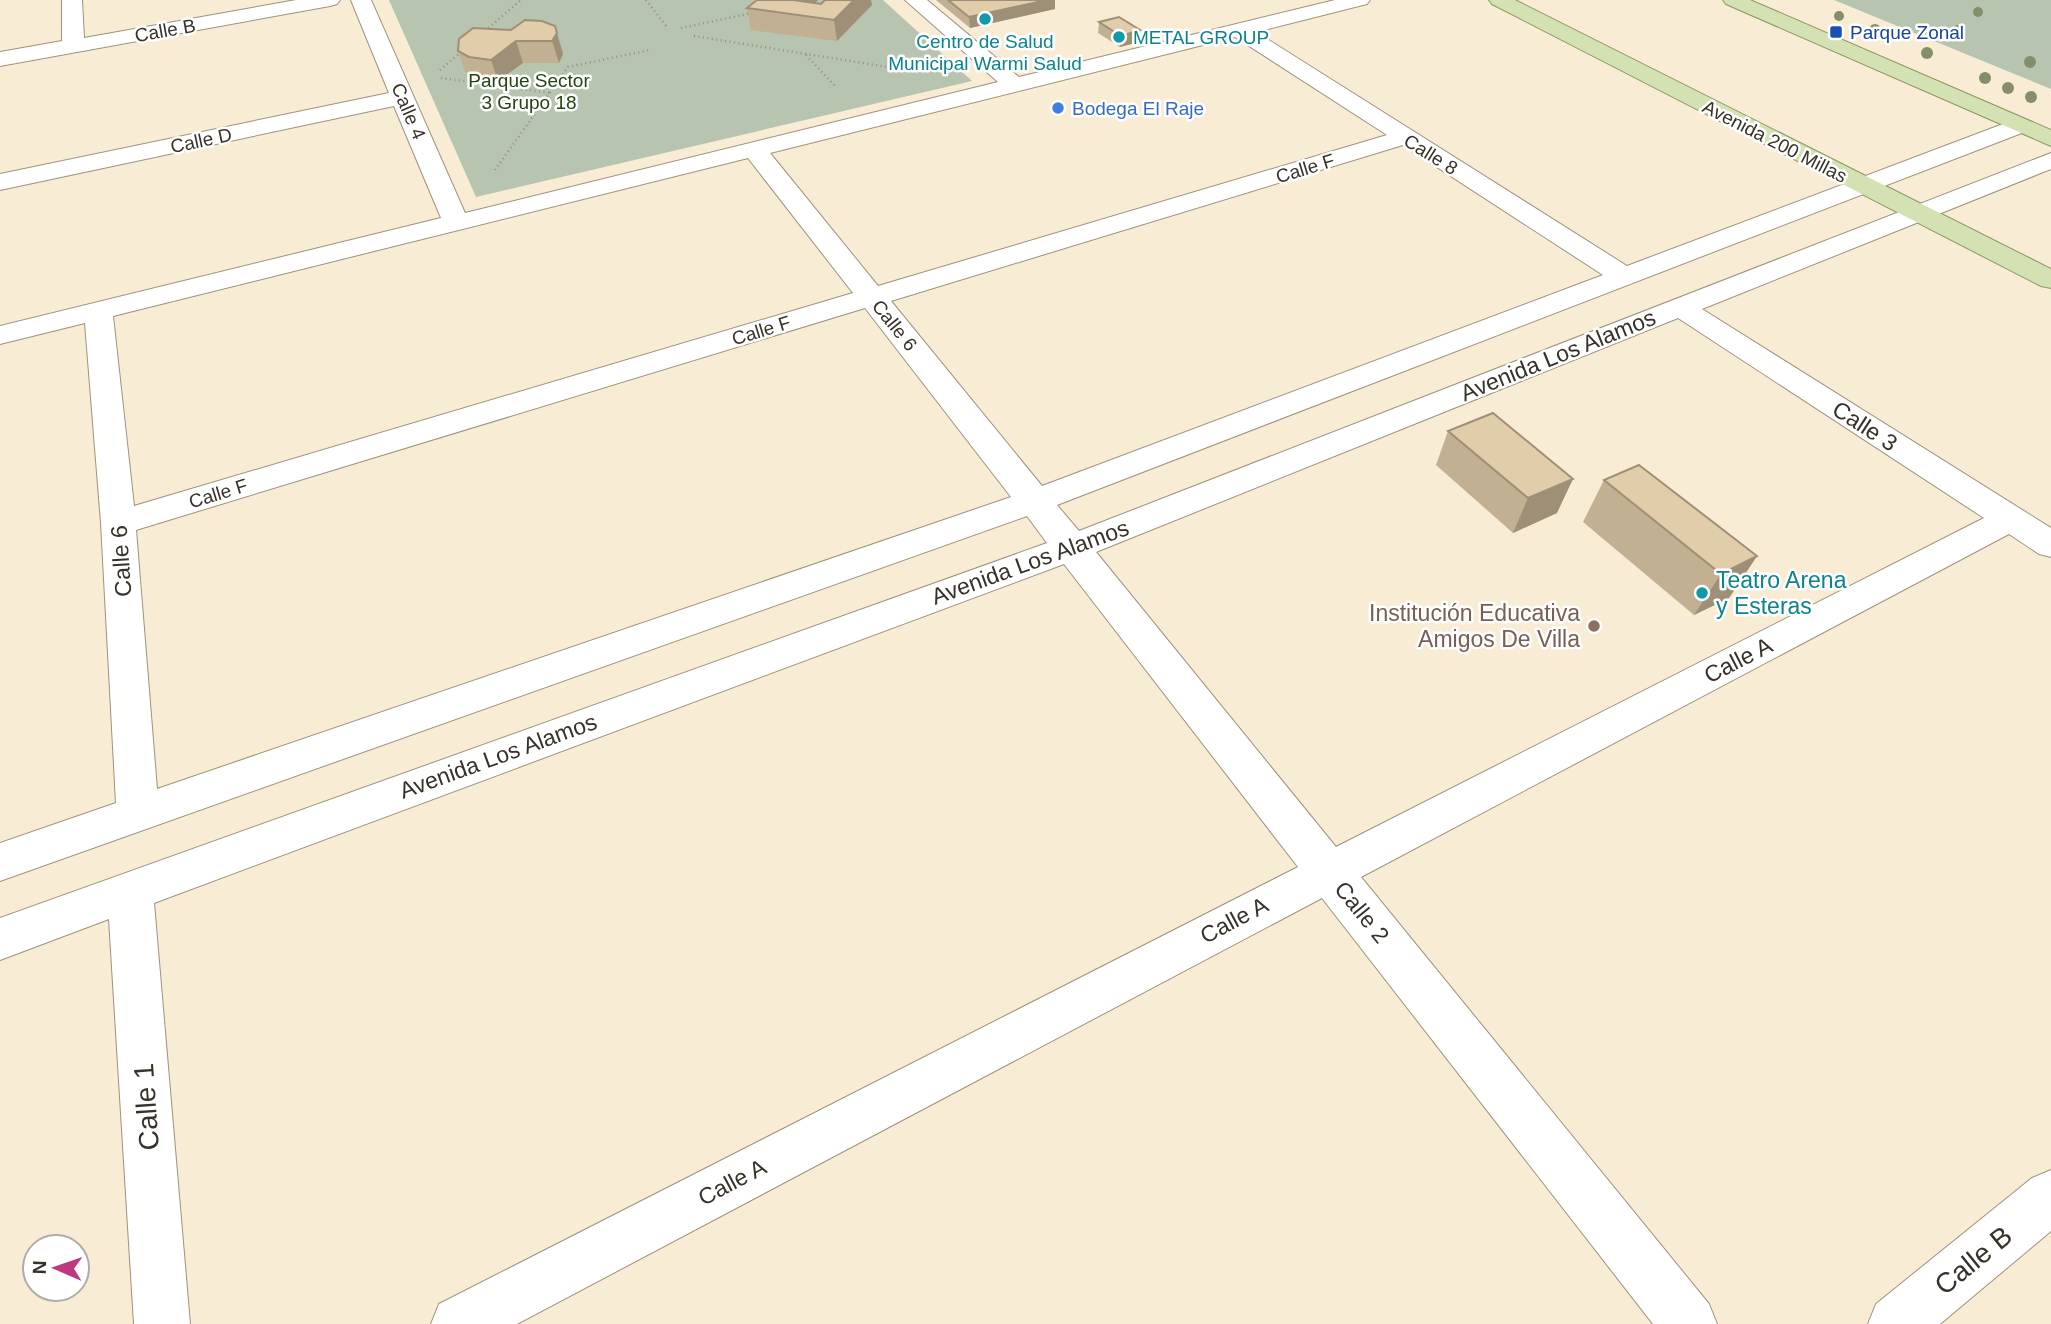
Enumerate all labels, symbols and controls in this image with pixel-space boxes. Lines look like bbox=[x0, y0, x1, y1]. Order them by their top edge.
marker: Centro de Salud Municipal Warmi Salud bbox=[977, 11, 993, 27]
street label: Calle B bbox=[133, 15, 197, 46]
place label: Parque Zonal bbox=[1850, 22, 1964, 43]
marker: Parque Zonal bbox=[1828, 24, 1844, 40]
place label: METAL GROUP bbox=[1133, 27, 1269, 48]
marker: METAL GROUP bbox=[1111, 29, 1127, 45]
place label: Centro de Salud Municipal Warmi Salud bbox=[888, 31, 1082, 74]
park label: Parque Sector 3 Grupo 18 bbox=[468, 70, 590, 113]
street label: Calle 4 bbox=[387, 80, 430, 143]
street label: Avenida 200 Millas bbox=[1699, 96, 1850, 187]
place label: Bodega El Raje bbox=[1072, 98, 1204, 119]
marker: Bodega El Raje bbox=[1050, 100, 1066, 116]
street label: Calle D bbox=[168, 124, 234, 157]
street label: Calle 8 bbox=[1400, 130, 1461, 179]
street label: Calle F bbox=[1273, 150, 1337, 187]
street label: Calle 6 bbox=[868, 296, 921, 355]
street label: Avenida Los Alamos bbox=[1457, 304, 1659, 406]
street label: Calle F bbox=[729, 312, 793, 349]
street label: Calle 3 bbox=[1828, 396, 1902, 456]
street label: Calle F bbox=[186, 475, 250, 512]
street label: Avenida Los Alamos bbox=[928, 514, 1132, 610]
street label: Calle 6 bbox=[106, 524, 136, 598]
place label: Teatro Arena y Esteras bbox=[1716, 567, 1847, 619]
marker: Teatro Arena y Esteras bbox=[1694, 585, 1710, 601]
place label: Institución Educativa Amigos De Villa bbox=[1369, 600, 1580, 652]
marker: Institución Educativa Amigos De Villa bbox=[1586, 618, 1602, 634]
street label: Calle A bbox=[1700, 632, 1777, 688]
street label: Avenida Los Alamos bbox=[396, 708, 600, 804]
street label: Calle 2 bbox=[1329, 876, 1395, 948]
street label: Calle A bbox=[1196, 891, 1273, 949]
street label: Calle 1 bbox=[128, 1062, 165, 1152]
street label: Calle A bbox=[694, 1153, 771, 1211]
street label: Calle B bbox=[1928, 1220, 2018, 1301]
north arrow bbox=[21, 1233, 91, 1303]
text: N bbox=[29, 1260, 50, 1275]

